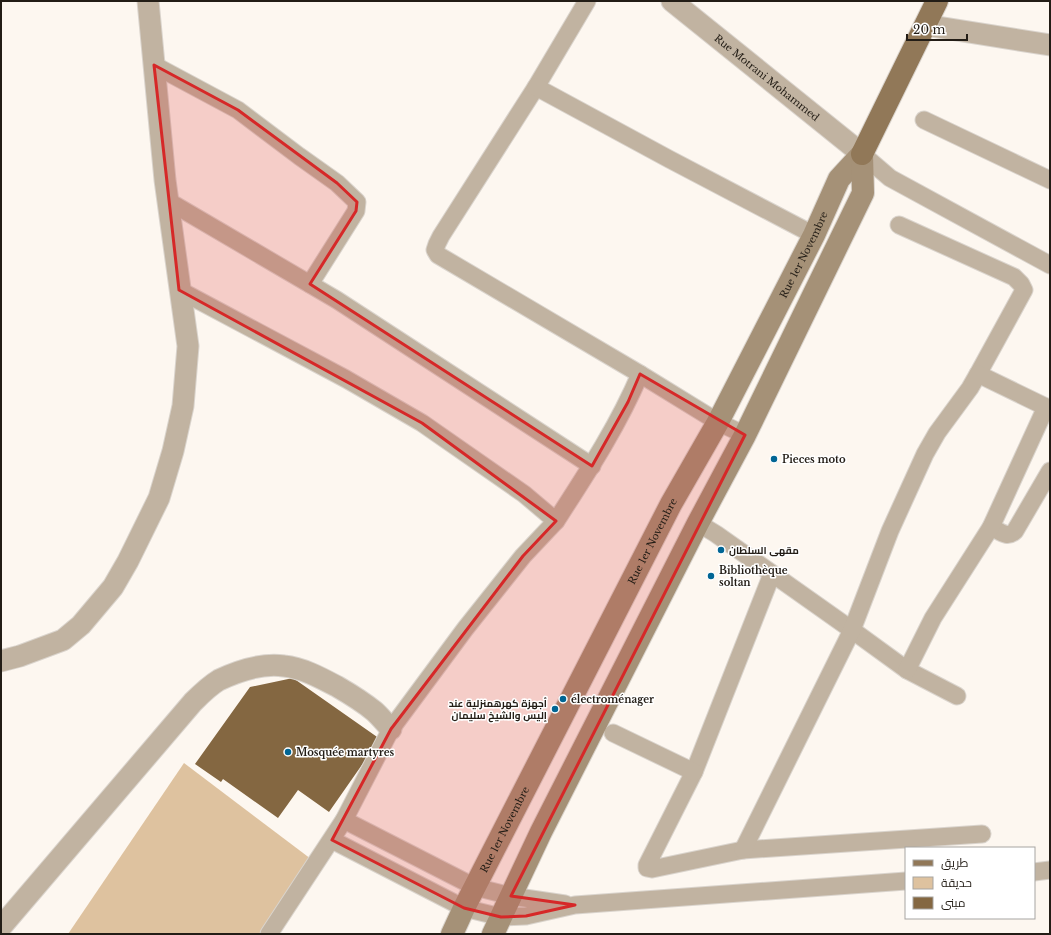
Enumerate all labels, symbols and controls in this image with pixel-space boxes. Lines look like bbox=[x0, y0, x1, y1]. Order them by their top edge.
scale bar bbox=[907, 16, 967, 42]
text: 20 m bbox=[913, 22, 945, 37]
street label: Rue Motrani Mohammed bbox=[712, 31, 822, 124]
street label: Rue 1er Novembre bbox=[776, 209, 830, 300]
place label: Pieces moto bbox=[782, 453, 846, 466]
marker: Pieces moto bbox=[769, 454, 779, 464]
street label: Rue 1er Novembre bbox=[625, 495, 680, 586]
place label: مقهى السلطان bbox=[729, 544, 799, 557]
marker: مقهى السلطان bbox=[716, 545, 726, 555]
place label: Bibliothèque soltan bbox=[719, 564, 788, 589]
marker: Bibliothèque soltan bbox=[706, 571, 716, 581]
place label: électroménager bbox=[571, 693, 654, 706]
marker: électroménager bbox=[558, 694, 568, 704]
place label: أجهزة كهرهمنزلية عند إليس والشيخ سليمان bbox=[449, 697, 547, 723]
marker: أجهزة كهرهمنزلية عند إليس والشيخ سليمان bbox=[550, 704, 560, 714]
place label: Mosquée martyres bbox=[296, 746, 394, 759]
marker: Mosquée martyres bbox=[283, 747, 293, 757]
street label: Rue 1er Novembre bbox=[477, 784, 532, 875]
legend bbox=[905, 847, 1035, 919]
text: طريق bbox=[941, 855, 969, 870]
text: حديقة bbox=[941, 875, 972, 890]
text: مبنى bbox=[941, 895, 966, 910]

